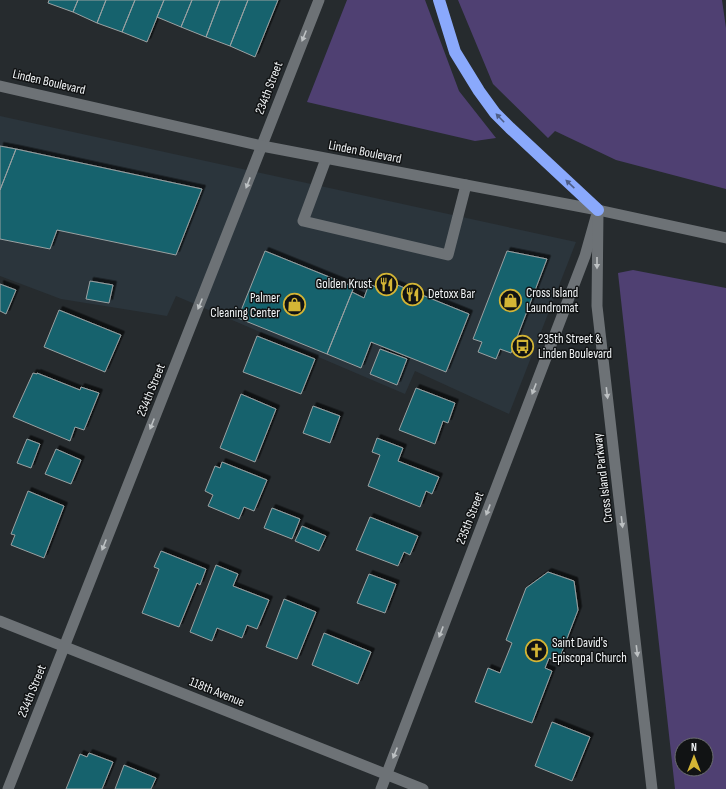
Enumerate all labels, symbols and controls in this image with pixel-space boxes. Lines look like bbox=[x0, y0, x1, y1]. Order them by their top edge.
one-way arrow bbox=[301, 31, 307, 43]
street label: 234th Street bbox=[252, 59, 286, 117]
street label: Linden Boulevard bbox=[11, 66, 87, 98]
one-way arrow bbox=[495, 113, 505, 123]
street label: Linden Boulevard bbox=[327, 137, 403, 167]
one-way arrow bbox=[244, 177, 250, 189]
one-way arrow bbox=[565, 179, 575, 189]
one-way arrow bbox=[594, 257, 600, 270]
restaurant icon: Golden Krust bbox=[374, 271, 400, 297]
place label: Golden Krust bbox=[316, 276, 372, 292]
restaurant icon: Detoxx Bar bbox=[399, 281, 425, 307]
place label: Cross Island Laundromat bbox=[526, 285, 579, 316]
place label: Detoxx Bar bbox=[428, 286, 475, 302]
shop icon: Cross Island Laundromat bbox=[497, 287, 523, 313]
place label: Palmer Cleaning Center bbox=[210, 290, 280, 321]
shop icon: Palmer Cleaning Center bbox=[282, 292, 308, 318]
one-way arrow bbox=[196, 298, 202, 310]
place label: 235th Street & Linden Boulevard bbox=[538, 331, 612, 362]
bus stop icon: 235th Street & Linden Boulevard bbox=[510, 333, 536, 359]
street label: 234th Street bbox=[133, 361, 169, 419]
one-way arrow bbox=[530, 383, 536, 395]
one-way arrow bbox=[604, 387, 610, 399]
one-way arrow bbox=[149, 419, 155, 431]
street label: Cross Island Parkway bbox=[590, 432, 616, 524]
street label: 235th Street bbox=[453, 489, 487, 547]
one-way arrow bbox=[484, 505, 490, 517]
one-way arrow bbox=[619, 516, 625, 528]
one-way arrow bbox=[101, 540, 107, 552]
one-way arrow bbox=[438, 626, 444, 638]
place label: Saint David's Episcopal Church bbox=[552, 635, 627, 666]
church icon: Saint David's Episcopal Church bbox=[523, 637, 549, 663]
one-way arrow bbox=[633, 645, 640, 657]
street label: 234th Street bbox=[14, 662, 50, 720]
street label: 118th Avenue bbox=[187, 674, 247, 710]
north arrow bbox=[674, 737, 714, 777]
text: N bbox=[691, 741, 697, 754]
one-way arrow bbox=[392, 748, 398, 760]

